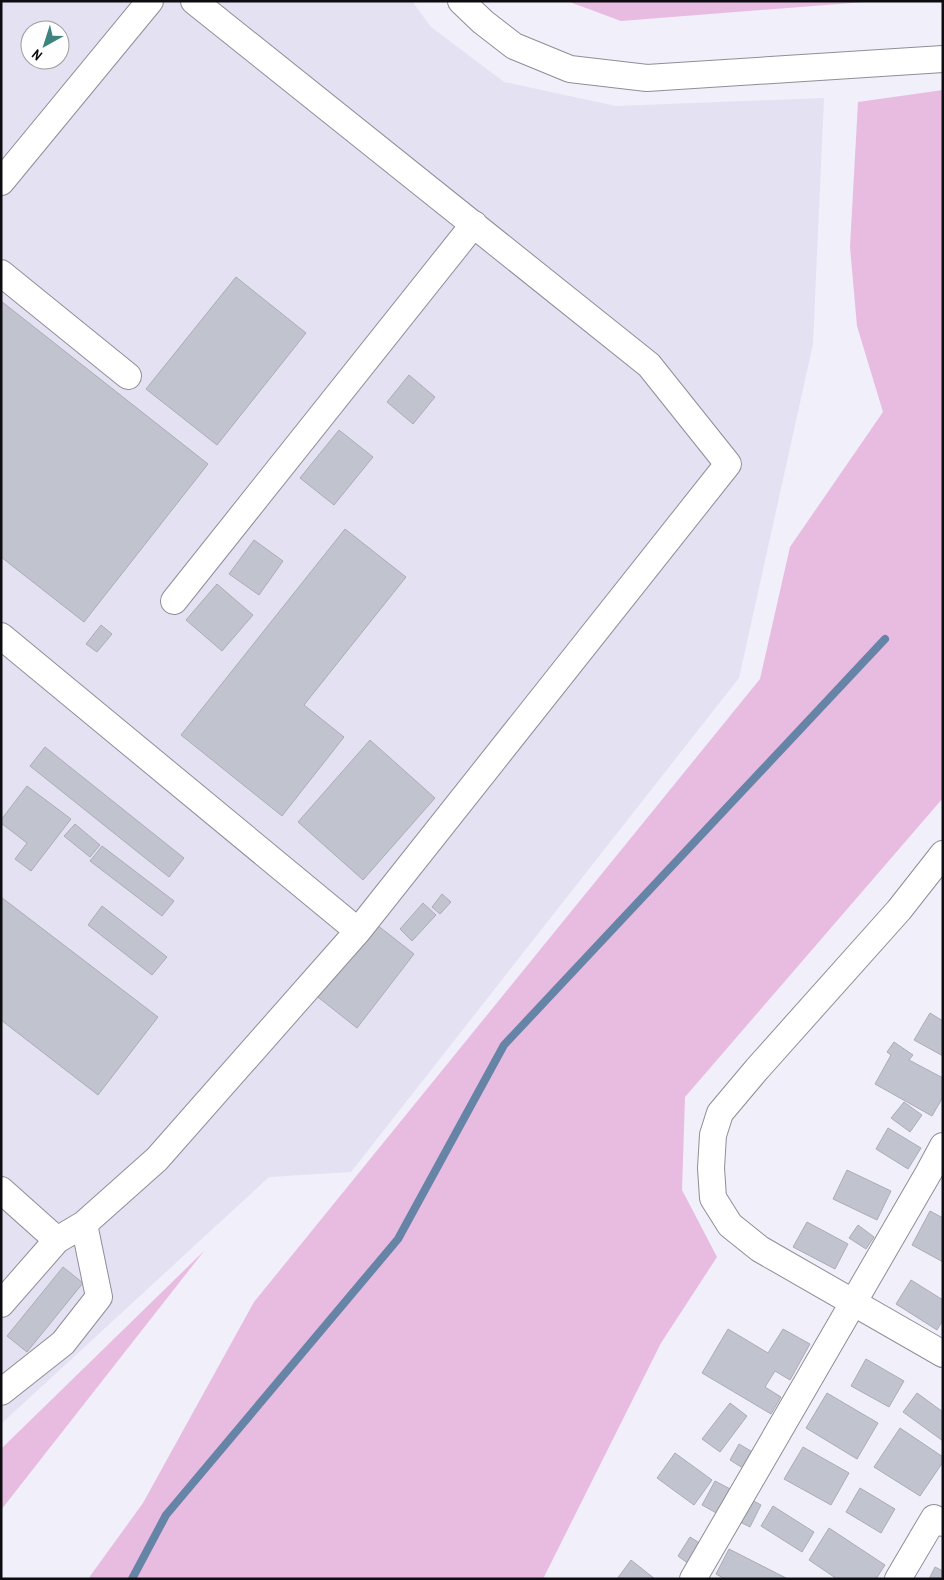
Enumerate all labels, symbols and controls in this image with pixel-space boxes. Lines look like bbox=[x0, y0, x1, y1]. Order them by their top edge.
north arrow bbox=[20, 20, 70, 70]
text: N bbox=[28, 45, 46, 65]

